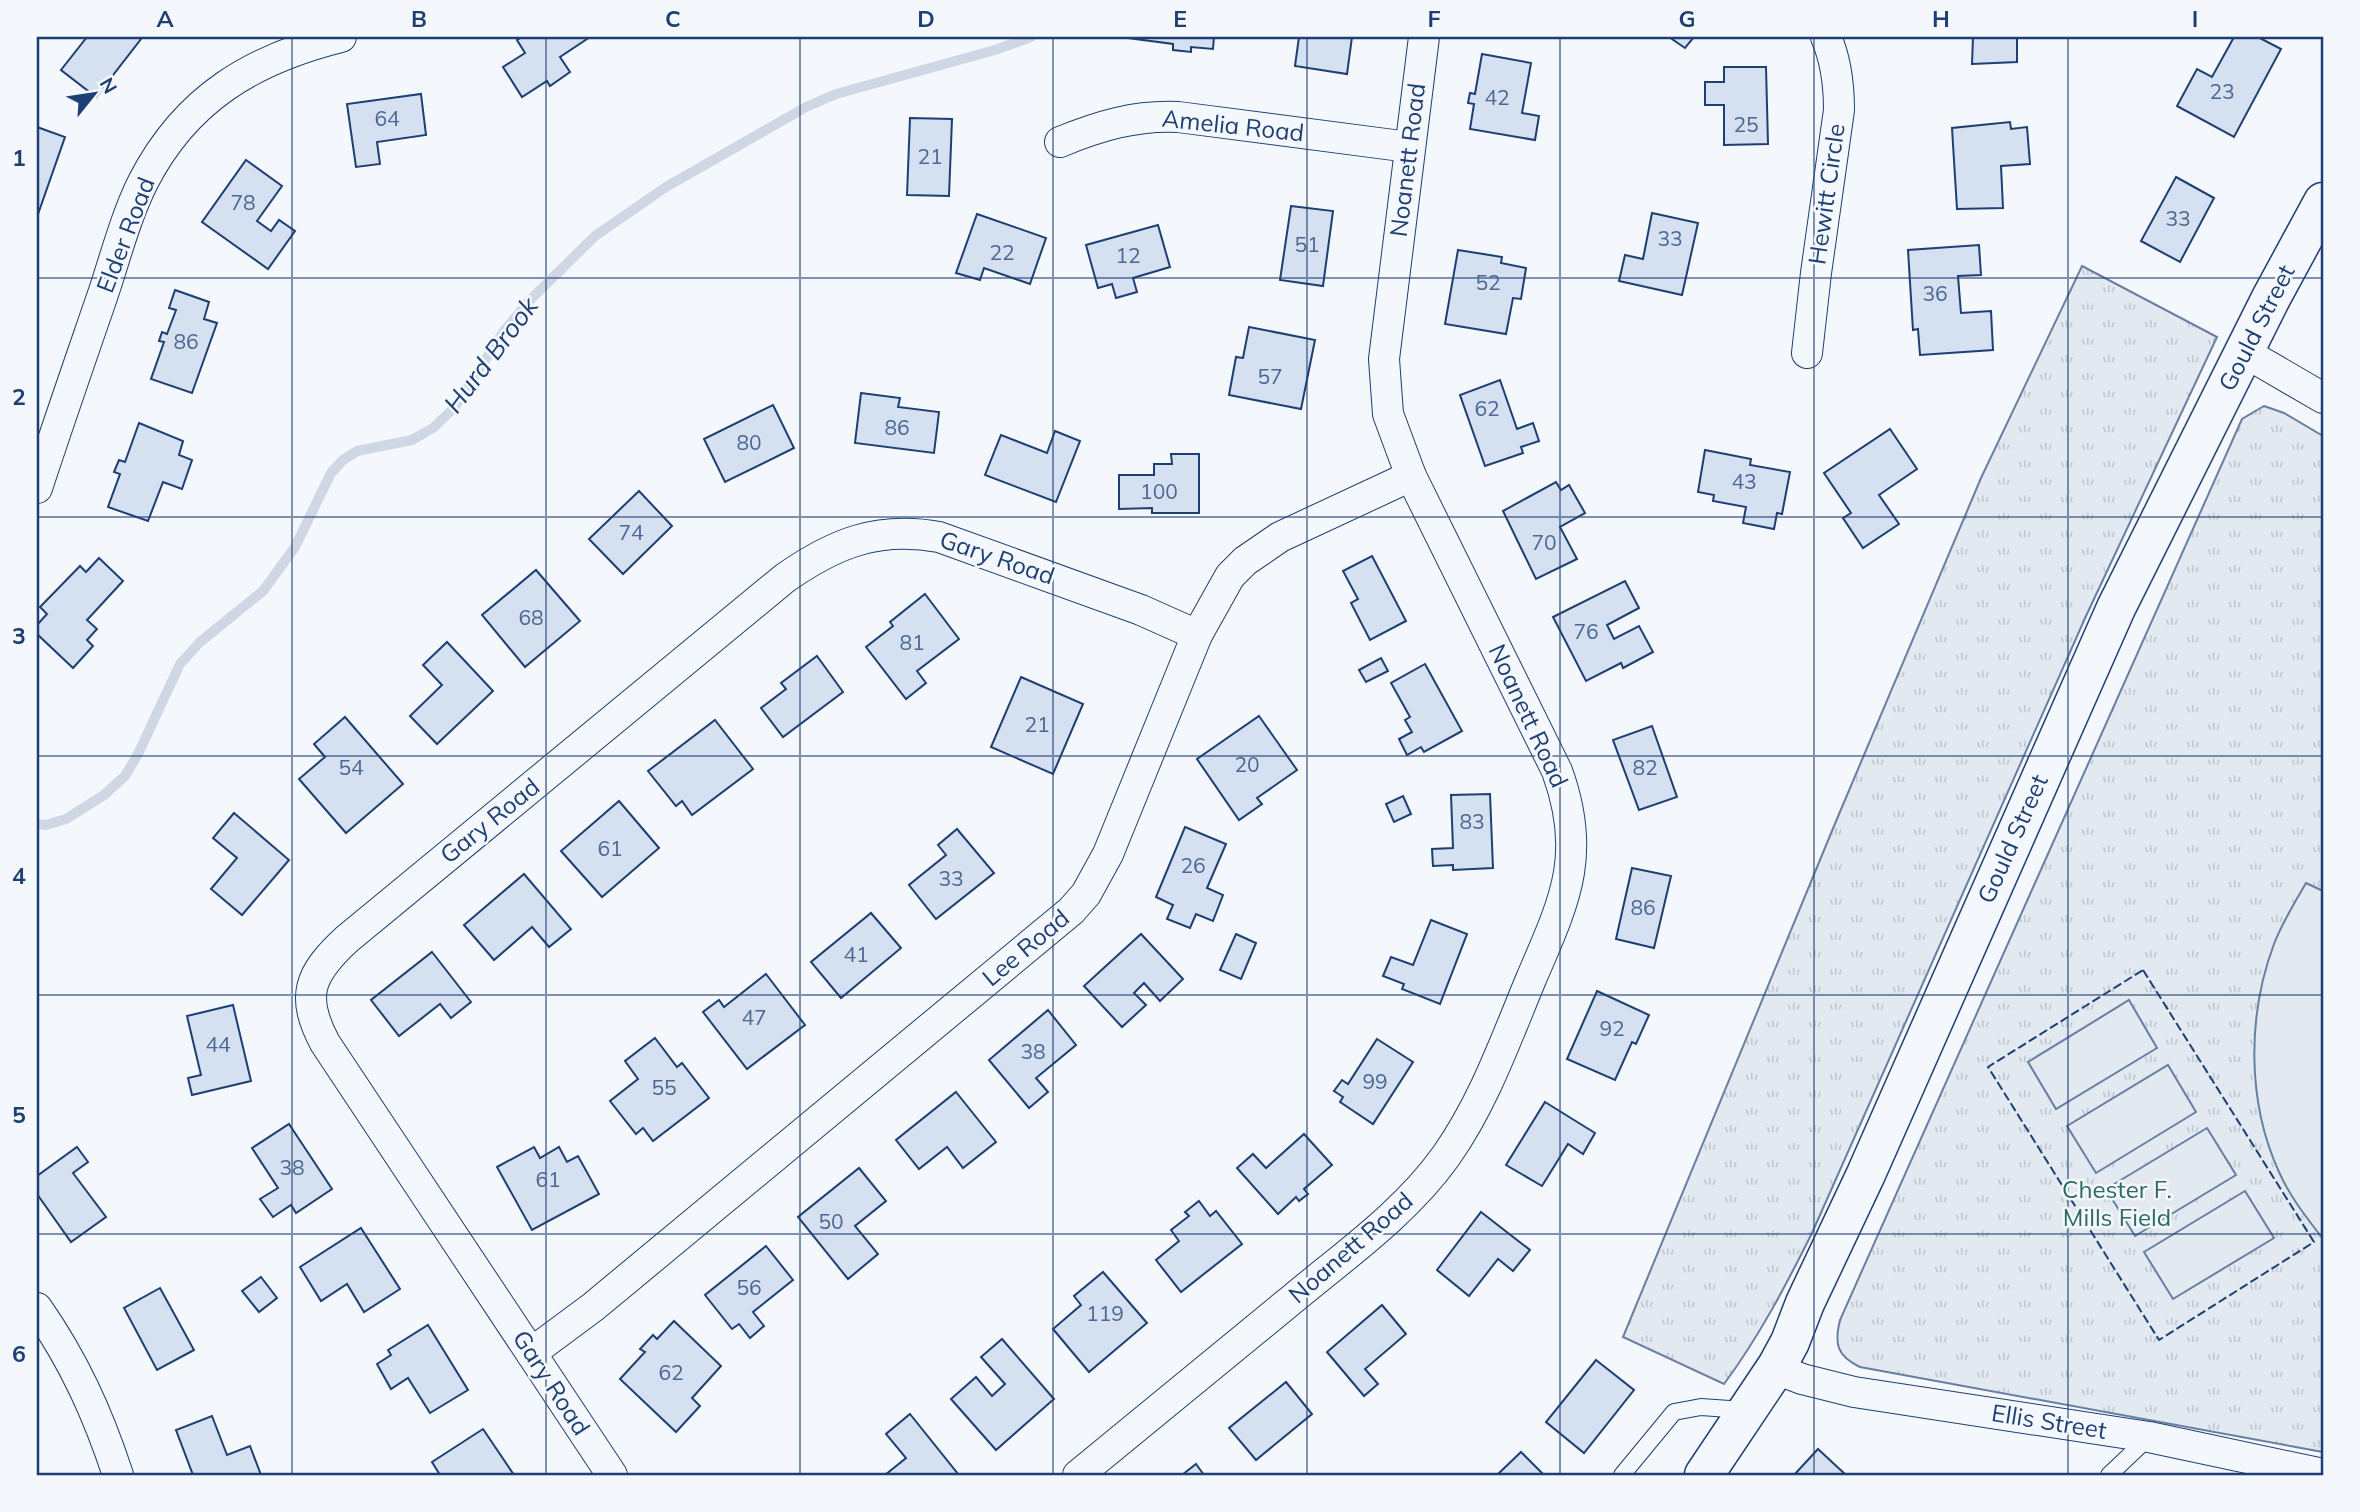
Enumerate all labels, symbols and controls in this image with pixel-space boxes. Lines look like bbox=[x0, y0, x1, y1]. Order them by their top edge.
text: A bbox=[156, 4, 174, 33]
text: B bbox=[411, 4, 427, 33]
text: C bbox=[665, 4, 681, 33]
text: D bbox=[917, 4, 935, 33]
text: E bbox=[1173, 4, 1187, 33]
text: F bbox=[1427, 4, 1441, 33]
text: G bbox=[1678, 4, 1696, 33]
text: H bbox=[1932, 4, 1950, 33]
text: I bbox=[2192, 4, 2198, 33]
north arrow bbox=[60, 60, 130, 130]
text: N bbox=[95, 73, 123, 98]
house number: 23 bbox=[2209, 78, 2235, 104]
street label: Noanett Road bbox=[1383, 81, 1431, 238]
house number: 42 bbox=[1484, 84, 1510, 110]
street label: Amelia Road bbox=[1161, 103, 1306, 147]
house number: 64 bbox=[374, 105, 400, 131]
house number: 25 bbox=[1733, 111, 1759, 137]
street label: Hewitt Circle bbox=[1801, 121, 1851, 266]
text: 1 bbox=[12, 143, 26, 172]
house number: 21 bbox=[917, 143, 943, 169]
street label: Elder Road bbox=[89, 173, 161, 297]
house number: 78 bbox=[230, 189, 256, 215]
house number: 33 bbox=[2165, 205, 2191, 231]
house number: 33 bbox=[1657, 225, 1683, 251]
house number: 51 bbox=[1294, 231, 1320, 257]
house number: 22 bbox=[989, 239, 1015, 265]
house number: 12 bbox=[1115, 242, 1141, 268]
street label: Gould Street bbox=[2211, 259, 2301, 396]
house number: 52 bbox=[1475, 269, 1501, 295]
house number: 36 bbox=[1922, 280, 1948, 306]
water label: Hurd Brook bbox=[436, 290, 545, 419]
house number: 86 bbox=[173, 328, 199, 354]
house number: 57 bbox=[1257, 363, 1283, 389]
text: 2 bbox=[12, 382, 26, 411]
house number: 62 bbox=[1474, 395, 1500, 421]
house number: 86 bbox=[884, 414, 910, 440]
house number: 80 bbox=[736, 429, 762, 455]
house number: 43 bbox=[1731, 468, 1757, 494]
house number: 100 bbox=[1140, 478, 1178, 504]
house number: 74 bbox=[618, 519, 644, 545]
street label: Gary Road bbox=[936, 523, 1059, 591]
house number: 70 bbox=[1531, 529, 1557, 555]
house number: 68 bbox=[518, 604, 544, 630]
house number: 76 bbox=[1573, 618, 1599, 644]
text: 3 bbox=[12, 621, 26, 650]
house number: 81 bbox=[899, 629, 925, 655]
street label: Noanett Road bbox=[1483, 639, 1575, 792]
house number: 21 bbox=[1024, 711, 1050, 737]
house number: 20 bbox=[1234, 751, 1260, 777]
house number: 54 bbox=[338, 754, 364, 780]
house number: 82 bbox=[1632, 754, 1658, 780]
street label: Gould Street bbox=[1970, 770, 2054, 908]
street label: Gary Road bbox=[434, 771, 545, 869]
house number: 83 bbox=[1459, 808, 1485, 834]
house number: 61 bbox=[597, 835, 623, 861]
house number: 26 bbox=[1180, 852, 1206, 878]
text: 4 bbox=[12, 861, 26, 890]
house number: 33 bbox=[938, 865, 964, 891]
house number: 86 bbox=[1630, 894, 1656, 920]
street label: Lee Road bbox=[976, 902, 1075, 992]
house number: 41 bbox=[843, 941, 869, 967]
house number: 47 bbox=[741, 1004, 767, 1030]
house number: 92 bbox=[1599, 1015, 1625, 1041]
house number: 44 bbox=[205, 1031, 231, 1057]
house number: 38 bbox=[1020, 1038, 1046, 1064]
house number: 99 bbox=[1362, 1068, 1388, 1094]
house number: 55 bbox=[651, 1074, 677, 1100]
text: 5 bbox=[12, 1100, 26, 1129]
house number: 38 bbox=[279, 1154, 305, 1180]
house number: 61 bbox=[535, 1166, 561, 1192]
park label: Chester F. Mills Field bbox=[2062, 1174, 2172, 1232]
street label: Noanett Road bbox=[1282, 1185, 1419, 1309]
house number: 50 bbox=[818, 1208, 844, 1234]
house number: 56 bbox=[736, 1274, 762, 1300]
house number: 119 bbox=[1086, 1300, 1124, 1326]
street label: Gary Road bbox=[507, 1324, 597, 1441]
text: 6 bbox=[12, 1339, 26, 1368]
house number: 62 bbox=[658, 1359, 684, 1385]
street label: Ellis Street bbox=[1990, 1397, 2109, 1445]

